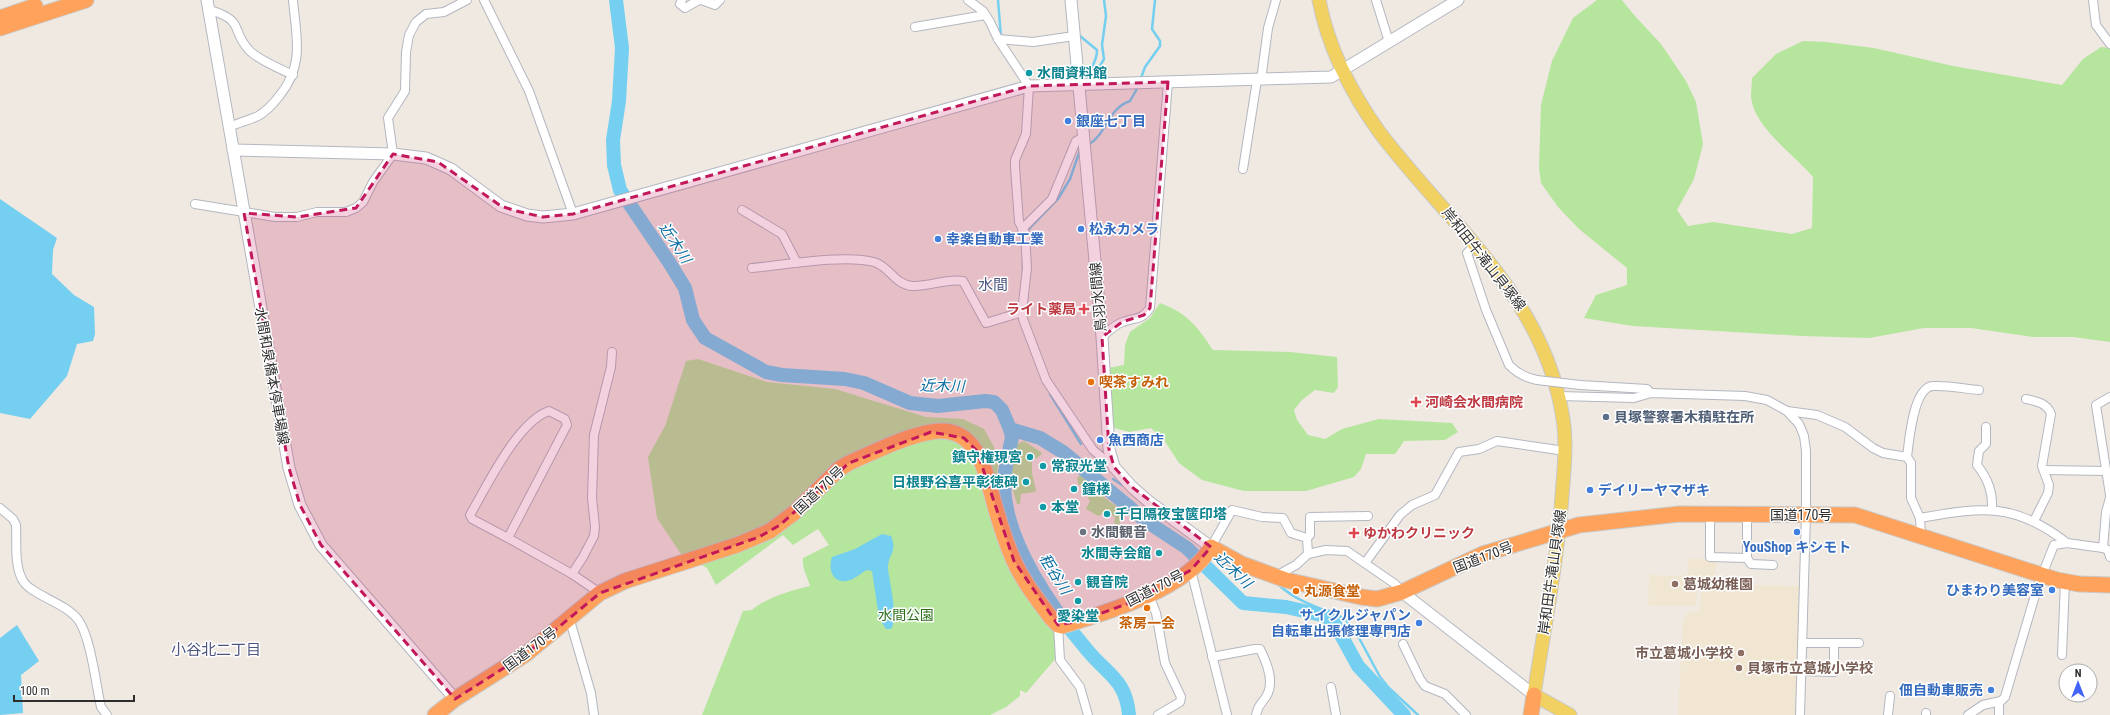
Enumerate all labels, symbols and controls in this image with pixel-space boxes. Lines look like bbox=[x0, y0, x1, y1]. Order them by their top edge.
place label: 水間資料館 bbox=[1037, 65, 1107, 81]
marker: 水間資料館 bbox=[1024, 68, 1034, 78]
place label: 銀座七丁目 bbox=[1076, 113, 1146, 129]
marker: 銀座七丁目 bbox=[1063, 116, 1073, 126]
street label: 岸和田牛滝山貝塚線 bbox=[1439, 204, 1529, 314]
water label: 近木川 bbox=[655, 219, 696, 268]
place label: 松永カメラ bbox=[1089, 221, 1159, 237]
marker: 松永カメラ bbox=[1076, 224, 1086, 234]
place label: 幸楽自動車工業 bbox=[946, 231, 1044, 247]
marker: 幸楽自動車工業 bbox=[933, 234, 943, 244]
street label: 鳥羽水間線 bbox=[1087, 261, 1109, 333]
district label: 水間 bbox=[978, 276, 1008, 294]
place label: ライト薬局 bbox=[1006, 301, 1076, 317]
marker: ライト薬局 bbox=[1079, 304, 1089, 314]
street label: 水間和泉橋本停車場線 bbox=[252, 306, 292, 446]
place label: 喫茶すみれ bbox=[1099, 374, 1169, 390]
water label: 近木川 bbox=[919, 377, 967, 395]
marker: 喫茶すみれ bbox=[1086, 377, 1096, 387]
place label: 河崎会水間病院 bbox=[1425, 394, 1523, 410]
marker: 河崎会水間病院 bbox=[1410, 396, 1422, 408]
place label: 貝塚警察署木積駐在所 bbox=[1614, 409, 1754, 425]
marker: 貝塚警察署木積駐在所 bbox=[1601, 412, 1611, 422]
place label: 魚西商店 bbox=[1108, 432, 1164, 448]
marker: 魚西商店 bbox=[1095, 435, 1105, 445]
place label: 鎮守権現宮 bbox=[952, 449, 1022, 465]
marker: 鎮守権現宮 bbox=[1025, 452, 1035, 462]
place label: 常寂光堂 bbox=[1051, 458, 1107, 474]
marker: 常寂光堂 bbox=[1038, 461, 1048, 471]
street label: 国道170号 bbox=[791, 463, 847, 517]
place label: 日根野谷喜平彰徳碑 bbox=[892, 474, 1018, 490]
marker: 日根野谷喜平彰徳碑 bbox=[1021, 477, 1031, 487]
place label: 鐘楼 bbox=[1082, 481, 1111, 497]
place label: デイリーヤマザキ bbox=[1598, 482, 1710, 498]
marker: 鐘楼 bbox=[1069, 484, 1079, 494]
marker: デイリーヤマザキ bbox=[1585, 485, 1595, 495]
place label: 本堂 bbox=[1051, 499, 1079, 515]
marker: 本堂 bbox=[1038, 502, 1048, 512]
place label: 千日隔夜宝篋印塔 bbox=[1115, 506, 1227, 522]
street label: 国道170号 bbox=[1770, 507, 1832, 523]
street label: 岸和田牛滝山貝塚線 bbox=[1535, 508, 1569, 636]
marker: 千日隔夜宝篋印塔 bbox=[1102, 509, 1112, 519]
place label: 水間観音 bbox=[1091, 524, 1147, 540]
place label: ゆかわクリニック bbox=[1363, 525, 1475, 541]
marker: 水間観音 bbox=[1078, 527, 1088, 537]
marker: ゆかわクリニック bbox=[1348, 527, 1360, 539]
marker: YouShop キシモト bbox=[1792, 527, 1802, 537]
street label: 国道170号 bbox=[1451, 538, 1515, 576]
place label: YouShop キシモト bbox=[1743, 539, 1851, 555]
place label: 水間寺会館 bbox=[1081, 545, 1151, 561]
marker: 水間寺会館 bbox=[1154, 548, 1164, 558]
water label: 近木川 bbox=[1211, 548, 1257, 593]
water label: 秬谷川 bbox=[1035, 550, 1076, 600]
street label: 国道170号 bbox=[1123, 567, 1187, 609]
place label: 観音院 bbox=[1086, 574, 1128, 590]
place label: 葛城幼稚園 bbox=[1683, 576, 1753, 592]
marker: 観音院 bbox=[1073, 577, 1083, 587]
marker: 葛城幼稚園 bbox=[1670, 579, 1680, 589]
place label: ひまわり美容室 bbox=[1946, 582, 2044, 598]
place label: 丸源食堂 bbox=[1304, 583, 1360, 599]
marker: ひまわり美容室 bbox=[2047, 585, 2057, 595]
marker: 丸源食堂 bbox=[1291, 586, 1301, 596]
marker: 愛染堂 bbox=[1073, 596, 1083, 606]
marker: 茶房一会 bbox=[1142, 603, 1152, 613]
park label: 水間公園 bbox=[878, 607, 934, 623]
place label: サイクルジャパン 自転車出張修理専門店 bbox=[1271, 607, 1411, 639]
place label: 愛染堂 bbox=[1057, 608, 1099, 624]
place label: 茶房一会 bbox=[1119, 615, 1175, 631]
marker: サイクルジャパン 自転車出張修理専門店 bbox=[1414, 618, 1424, 628]
street label: 国道170号 bbox=[500, 624, 560, 674]
district label: 小谷北二丁目 bbox=[171, 641, 261, 659]
place label: 市立葛城小学校 bbox=[1635, 645, 1733, 661]
marker: 市立葛城小学校 bbox=[1736, 648, 1746, 658]
place label: 貝塚市立葛城小学校 bbox=[1747, 660, 1873, 676]
marker: 貝塚市立葛城小学校 bbox=[1734, 663, 1744, 673]
north arrow bbox=[2058, 663, 2098, 703]
text: N bbox=[2075, 667, 2082, 680]
scale bar bbox=[14, 677, 134, 703]
place label: 佃自動車販売 bbox=[1899, 682, 1983, 698]
text: 100 m bbox=[20, 684, 50, 698]
marker: 佃自動車販売 bbox=[1986, 685, 1996, 695]

